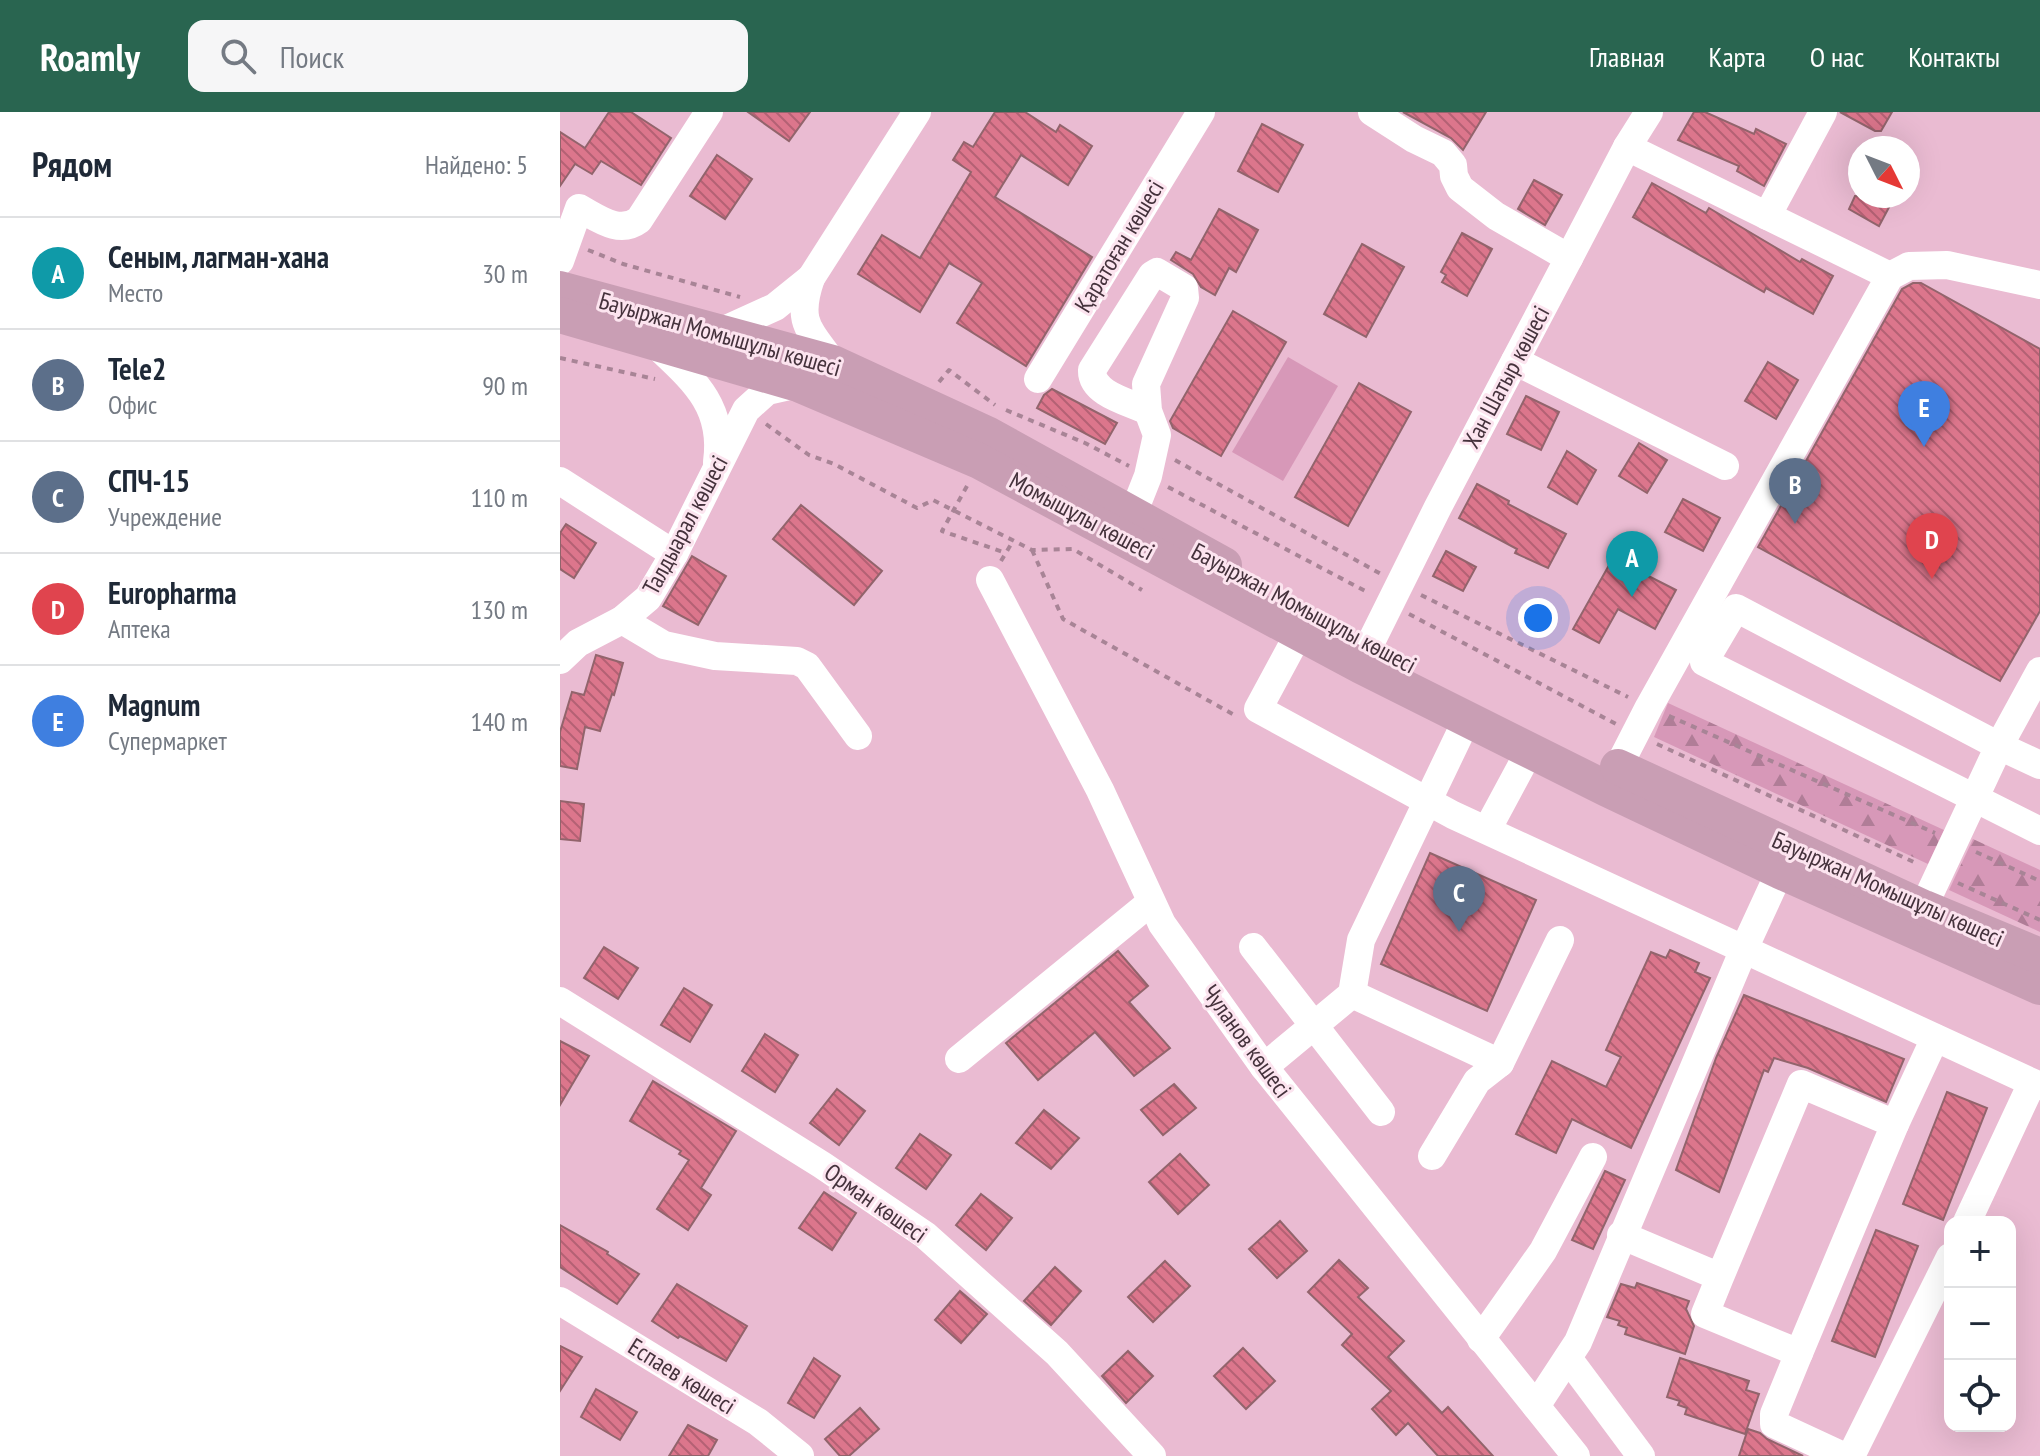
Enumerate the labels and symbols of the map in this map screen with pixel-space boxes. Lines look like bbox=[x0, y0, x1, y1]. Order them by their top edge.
north arrow bbox=[1848, 136, 1920, 208]
street label: Қаратоған көшесі bbox=[1067, 174, 1171, 318]
street label: Бауыржан Момышұлы көшесі bbox=[595, 285, 845, 383]
street label: Хан Шатыр көшесі bbox=[1456, 301, 1556, 453]
pin: E bbox=[1898, 381, 1950, 447]
street label: Талдыарал көшесі bbox=[635, 450, 735, 600]
pin: B bbox=[1769, 458, 1821, 524]
street label: Момышұлы көшесі bbox=[1004, 465, 1160, 567]
pin: D bbox=[1906, 513, 1958, 579]
pin: A bbox=[1606, 531, 1658, 597]
street label: Бауыржан Момышұлы көшесі bbox=[1186, 536, 1422, 680]
your location bbox=[1518, 598, 1558, 638]
street label: Бауыржан Момышұлы көшесі bbox=[1767, 824, 2009, 954]
pin: C bbox=[1433, 866, 1485, 932]
street label: Чуланов көшесі bbox=[1196, 978, 1298, 1104]
street label: Орман көшесі bbox=[819, 1156, 933, 1250]
street label: Еспаев көшесі bbox=[623, 1331, 741, 1421]

